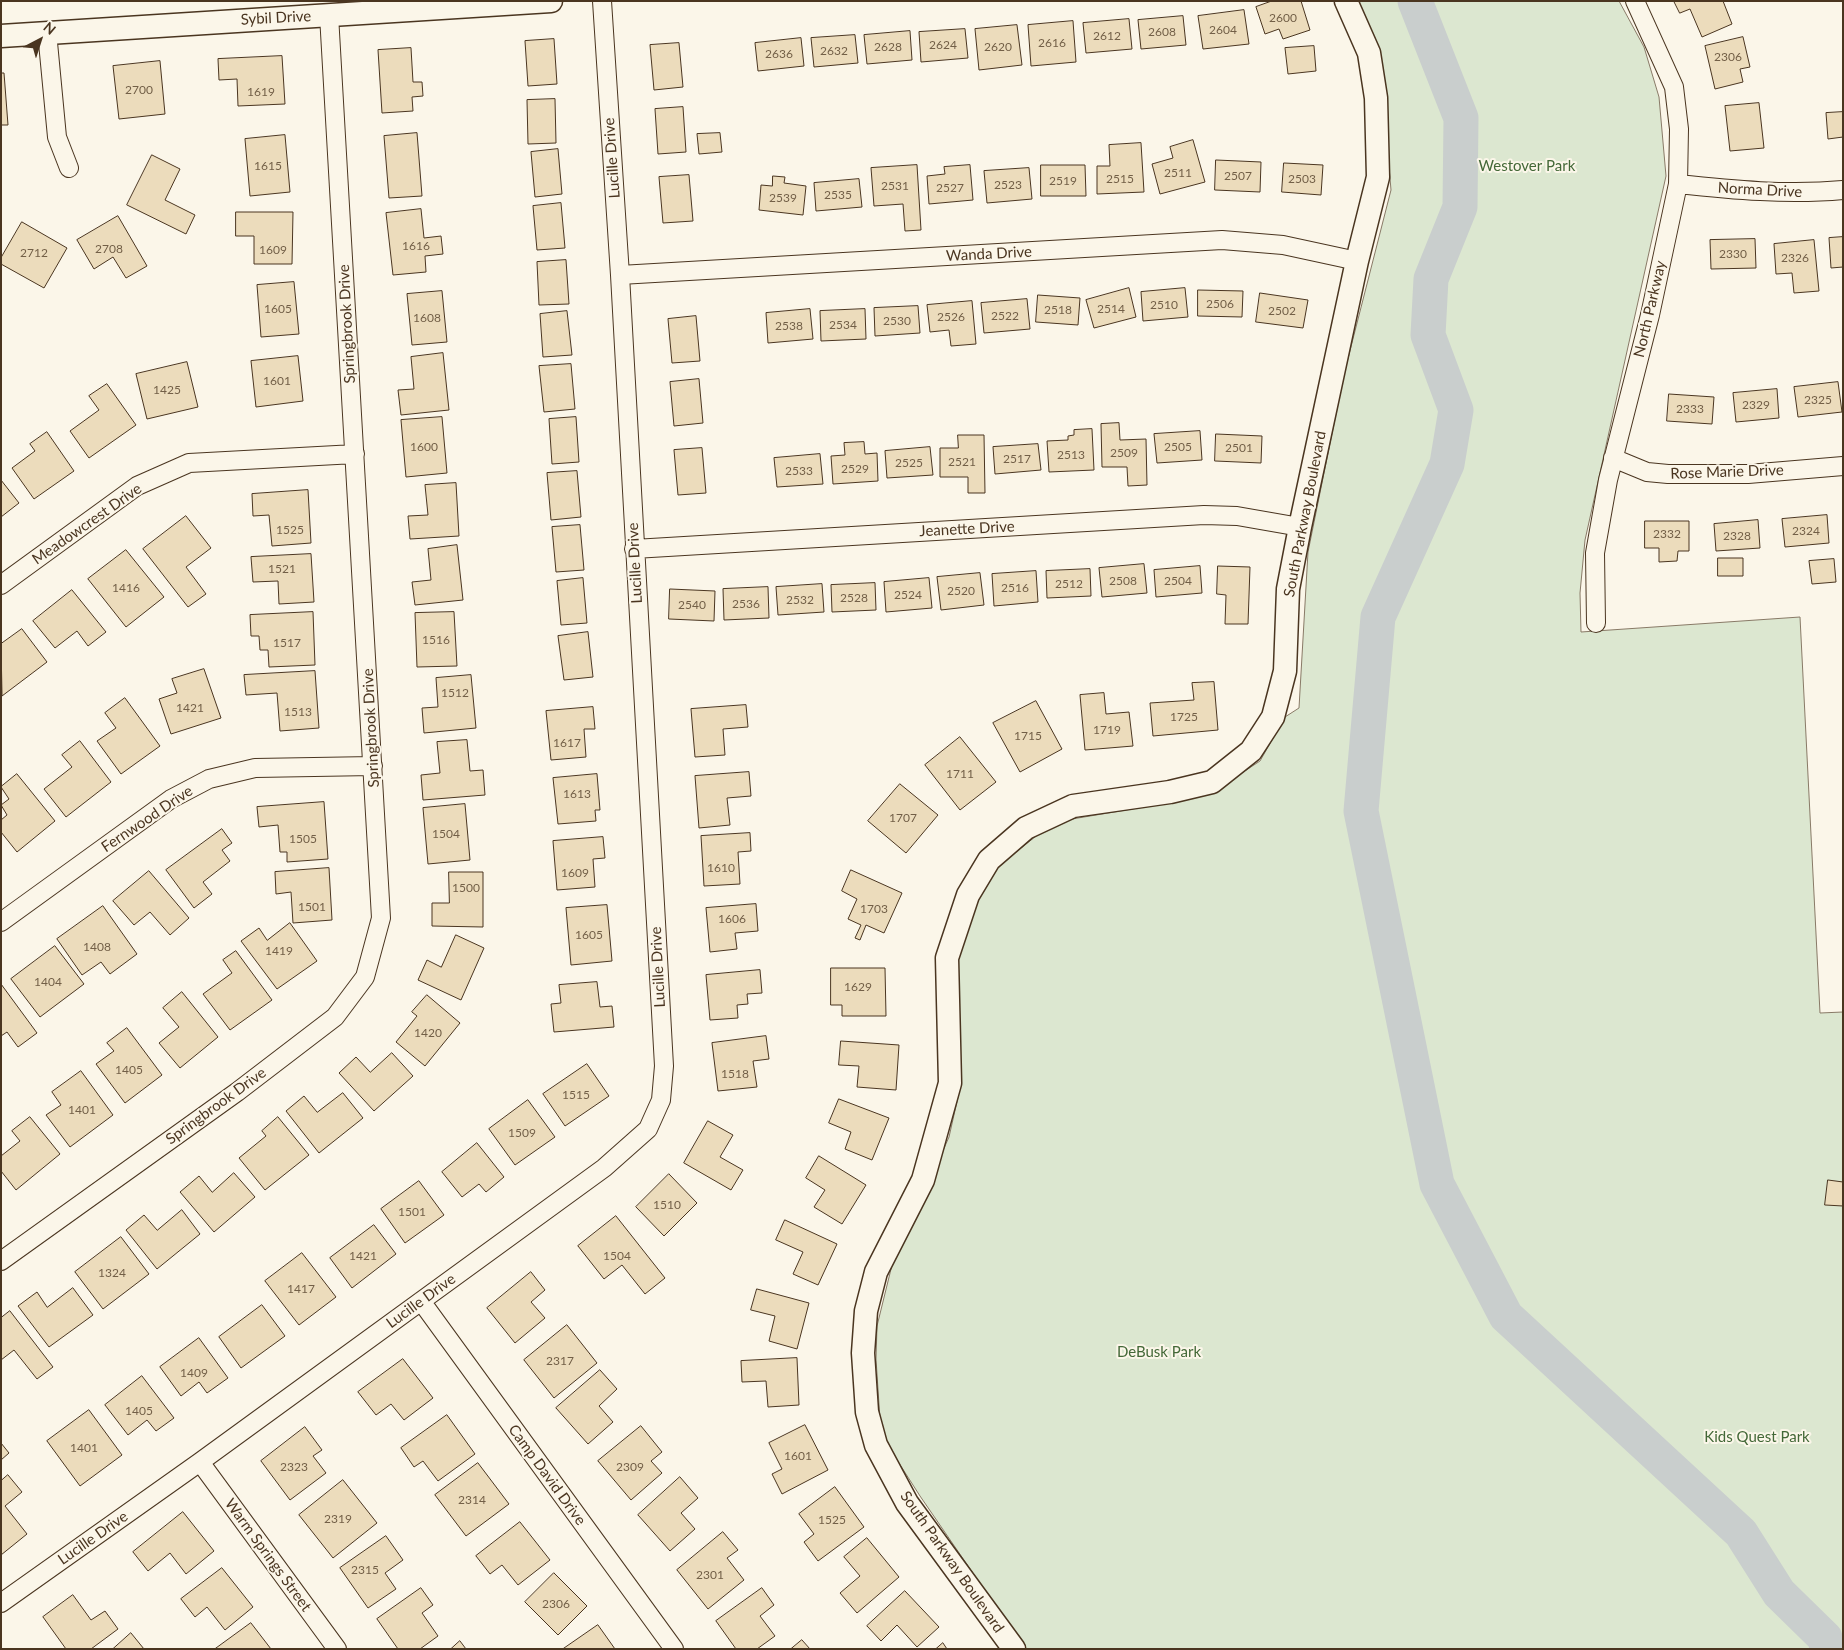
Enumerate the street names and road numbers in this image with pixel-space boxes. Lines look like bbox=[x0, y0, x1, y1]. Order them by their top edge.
street label: Sybil Drive bbox=[240, 7, 312, 29]
street label: Lucille Drive bbox=[600, 117, 624, 199]
street label: Norma Drive bbox=[1717, 179, 1803, 201]
street label: Wanda Drive bbox=[946, 243, 1032, 265]
street label: North Parkway bbox=[1630, 259, 1670, 359]
street label: Springbrook Drive bbox=[335, 264, 359, 384]
street label: South Parkway Boulevard bbox=[1280, 429, 1330, 599]
street label: Rose Marie Drive bbox=[1670, 461, 1784, 483]
street label: Meadowcrest Drive bbox=[29, 480, 145, 568]
street label: Jeanette Drive bbox=[919, 518, 1015, 540]
street label: Lucille Drive bbox=[624, 522, 646, 604]
street label: Springbrook Drive bbox=[359, 668, 383, 788]
street label: Fernwood Drive bbox=[98, 782, 196, 856]
street label: Lucille Drive bbox=[647, 926, 669, 1008]
street label: Springbrook Drive bbox=[162, 1064, 270, 1148]
street label: Lucille Drive bbox=[383, 1270, 459, 1332]
street label: Camp David Drive bbox=[504, 1421, 590, 1529]
street label: South Parkway Boulevard bbox=[896, 1488, 1008, 1636]
street label: Warm Springs Street bbox=[221, 1495, 315, 1615]
street label: Lucille Drive bbox=[55, 1507, 131, 1569]

